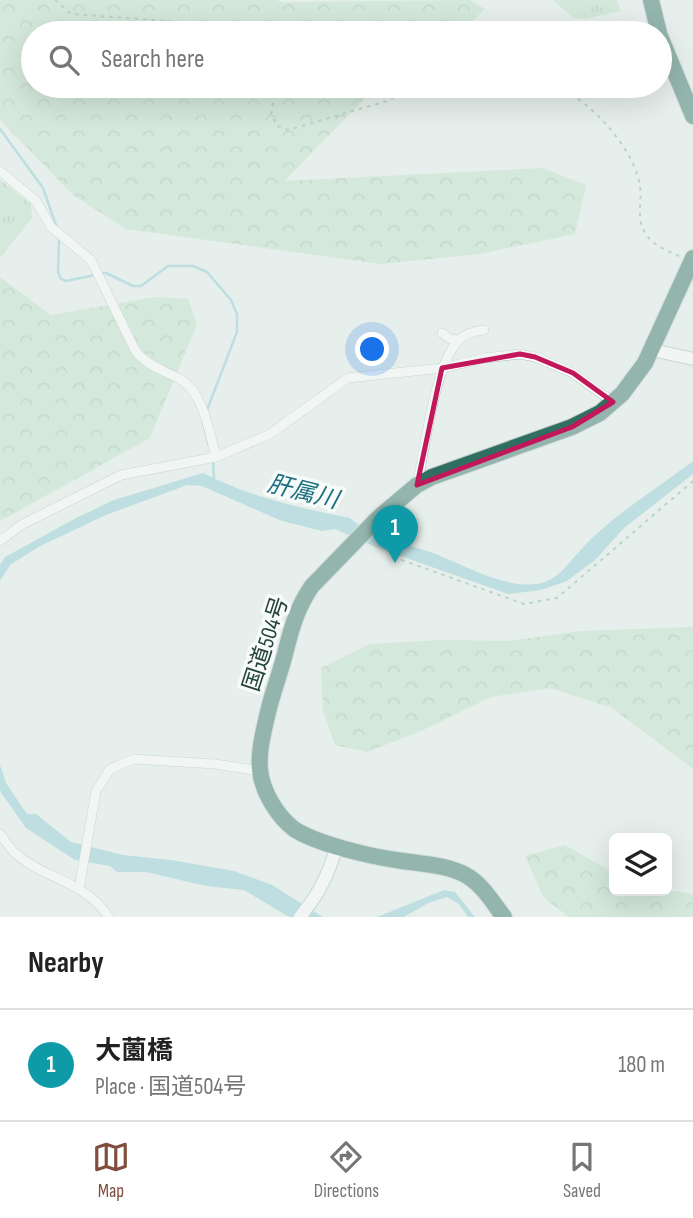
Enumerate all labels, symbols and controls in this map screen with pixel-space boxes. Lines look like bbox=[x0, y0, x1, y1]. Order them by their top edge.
search box bbox=[21, 21, 672, 98]
icon: search bbox=[45, 41, 83, 79]
text: Search here bbox=[101, 44, 204, 75]
your location bbox=[355, 332, 389, 366]
water label: 肝属川 bbox=[265, 469, 344, 516]
pin: 1 bbox=[372, 505, 418, 563]
street label: 国道504号 bbox=[238, 593, 294, 695]
map controls bbox=[609, 833, 672, 896]
button: layers bbox=[609, 833, 672, 896]
text: Nearby bbox=[28, 945, 104, 981]
text: 大薗橋 bbox=[95, 1036, 173, 1067]
text: 1 bbox=[46, 1051, 56, 1079]
text: 180 m bbox=[618, 1051, 665, 1079]
text: Place · 国道504号 bbox=[95, 1073, 246, 1101]
tab: Map bbox=[92, 1138, 130, 1203]
tab: Directions bbox=[314, 1138, 379, 1203]
tab: Saved bbox=[563, 1138, 601, 1203]

